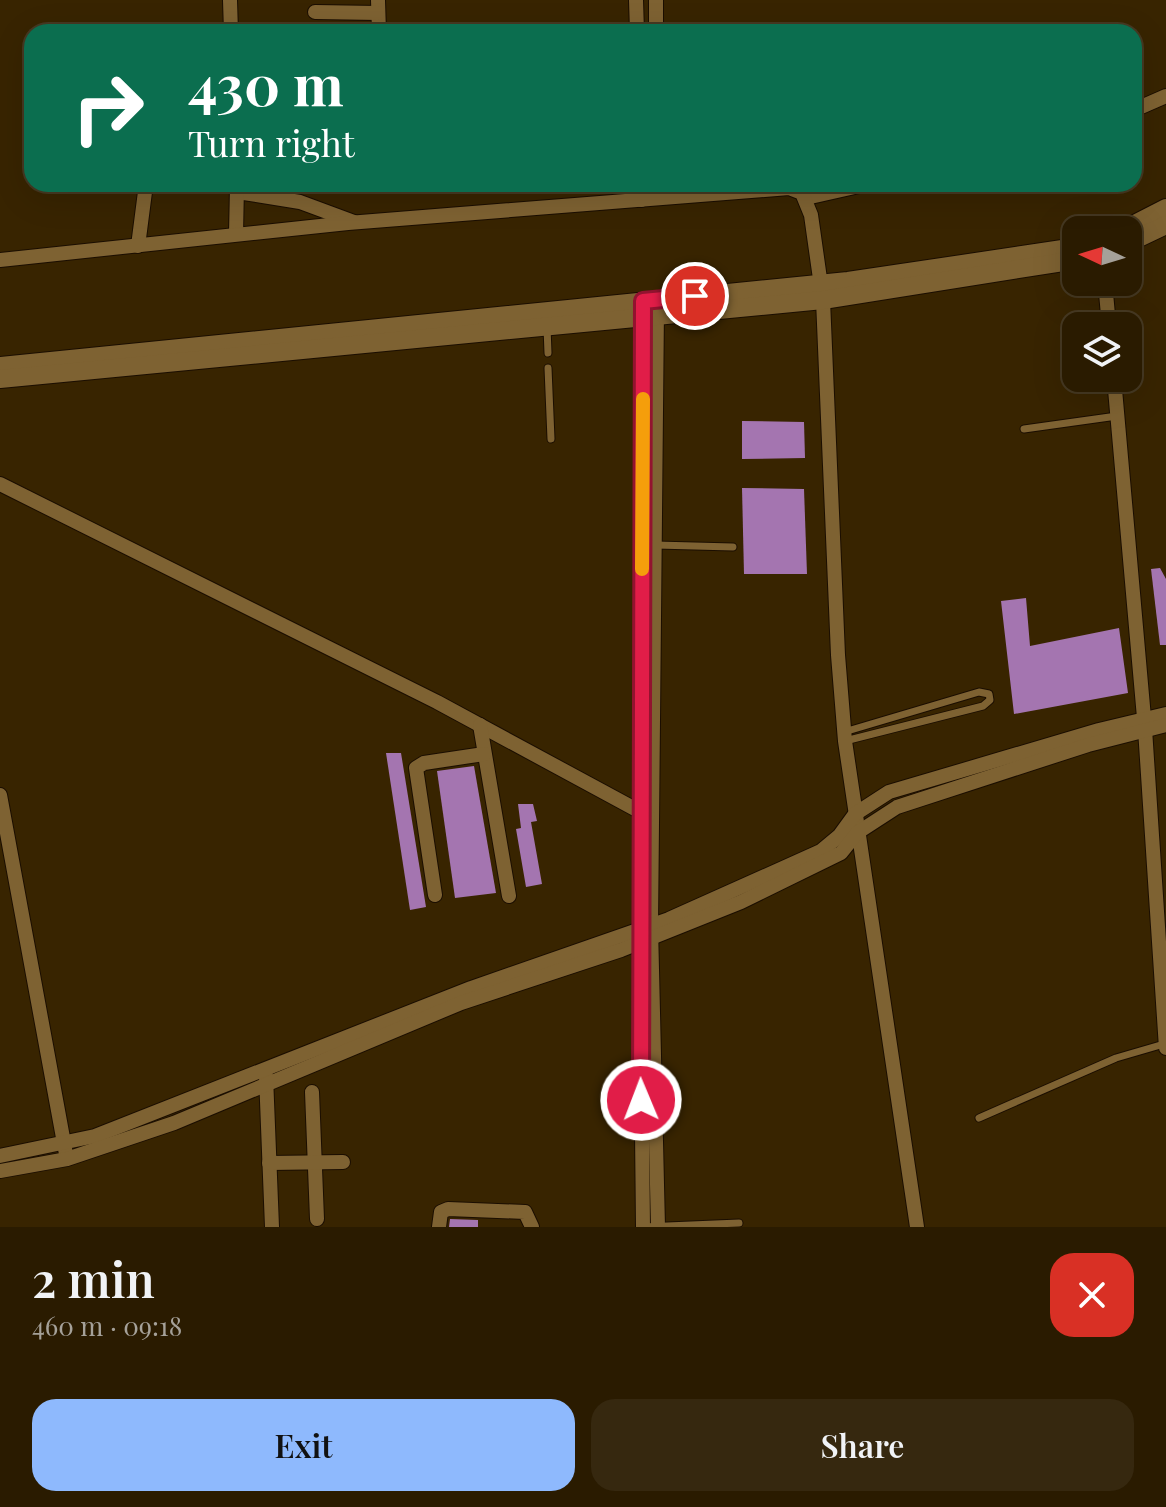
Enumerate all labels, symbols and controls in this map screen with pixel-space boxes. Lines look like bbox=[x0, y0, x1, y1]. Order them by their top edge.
text: 430 m bbox=[188, 46, 344, 121]
icon: right bbox=[56, 56, 160, 160]
text: Turn right bbox=[188, 118, 355, 166]
north arrow bbox=[1062, 216, 1142, 296]
map controls bbox=[1062, 216, 1142, 392]
pin bbox=[661, 262, 729, 330]
icon: arrive bbox=[673, 274, 717, 318]
button: layers bbox=[1062, 312, 1142, 392]
position arrow bbox=[599, 1058, 683, 1142]
text: 2 min bbox=[32, 1246, 155, 1310]
button: close bbox=[1050, 1253, 1134, 1337]
text: 460 m · 09:18 bbox=[32, 1308, 182, 1343]
button: Exit bbox=[32, 1399, 575, 1491]
button: Share bbox=[591, 1399, 1134, 1491]

